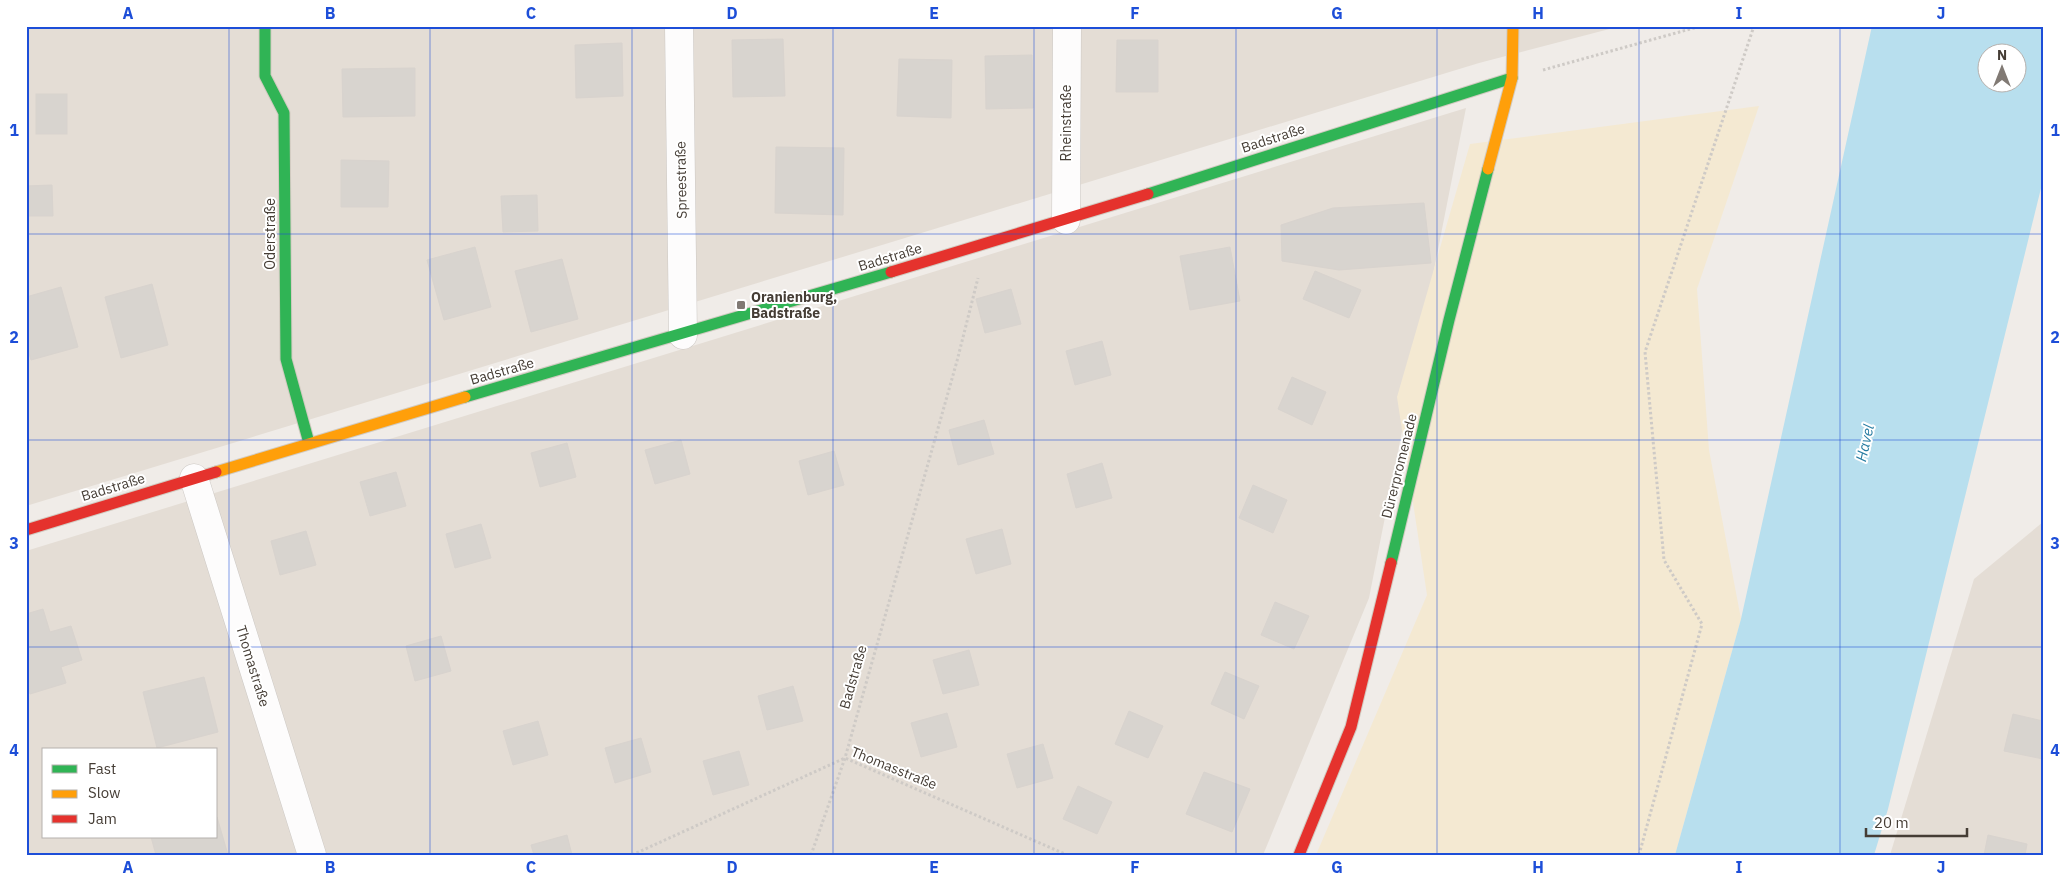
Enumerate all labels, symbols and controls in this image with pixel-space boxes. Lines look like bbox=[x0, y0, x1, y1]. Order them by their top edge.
text: A bbox=[123, 3, 134, 23]
text: B bbox=[325, 3, 336, 23]
text: C bbox=[526, 3, 536, 23]
text: D bbox=[726, 3, 738, 23]
text: E bbox=[929, 3, 939, 23]
text: F bbox=[1130, 3, 1140, 23]
text: G bbox=[1331, 3, 1343, 23]
text: H bbox=[1532, 3, 1544, 23]
text: I bbox=[1736, 3, 1743, 23]
text: J bbox=[1937, 3, 1945, 23]
north arrow bbox=[1976, 42, 2026, 92]
text: N bbox=[1997, 46, 2007, 64]
street label: Rheinstraße bbox=[1057, 84, 1075, 161]
street label: Badstraße bbox=[1239, 119, 1307, 157]
text: 1 bbox=[9, 120, 19, 140]
text: 1 bbox=[2050, 120, 2060, 140]
street label: Spreestraße bbox=[671, 141, 691, 219]
street label: Oderstraße bbox=[261, 198, 279, 270]
street label: Badstraße bbox=[856, 239, 924, 275]
place label: Oranienburg, Badstraße bbox=[751, 288, 837, 322]
marker: Oranienburg, Badstraße bbox=[735, 299, 747, 311]
text: 2 bbox=[9, 327, 19, 347]
text: 2 bbox=[2050, 327, 2060, 347]
street label: Badstraße bbox=[468, 353, 536, 389]
street label: Dürerpromenade bbox=[1377, 411, 1421, 520]
water label: Havel bbox=[1851, 422, 1878, 463]
street label: Badstraße bbox=[79, 469, 147, 505]
text: 3 bbox=[9, 533, 19, 553]
text: 3 bbox=[2050, 533, 2060, 553]
street label: Thomastraße bbox=[232, 623, 274, 709]
street label: Badstraße bbox=[835, 643, 871, 711]
text: 4 bbox=[9, 740, 19, 760]
text: 4 bbox=[2050, 740, 2060, 760]
street label: Thomasstraße bbox=[848, 743, 940, 794]
legend bbox=[42, 748, 218, 838]
text: Fast bbox=[88, 759, 116, 778]
text: Slow bbox=[88, 783, 121, 802]
scale bar bbox=[1866, 806, 1968, 838]
text: Jam bbox=[88, 809, 117, 828]
text: 20 m bbox=[1874, 813, 1909, 832]
text: A bbox=[123, 857, 134, 877]
text: B bbox=[325, 857, 336, 877]
text: C bbox=[526, 857, 536, 877]
text: D bbox=[726, 857, 738, 877]
text: E bbox=[929, 857, 939, 877]
text: F bbox=[1130, 857, 1140, 877]
text: G bbox=[1331, 857, 1343, 877]
text: H bbox=[1532, 857, 1544, 877]
text: I bbox=[1736, 857, 1743, 877]
text: J bbox=[1937, 857, 1945, 877]

